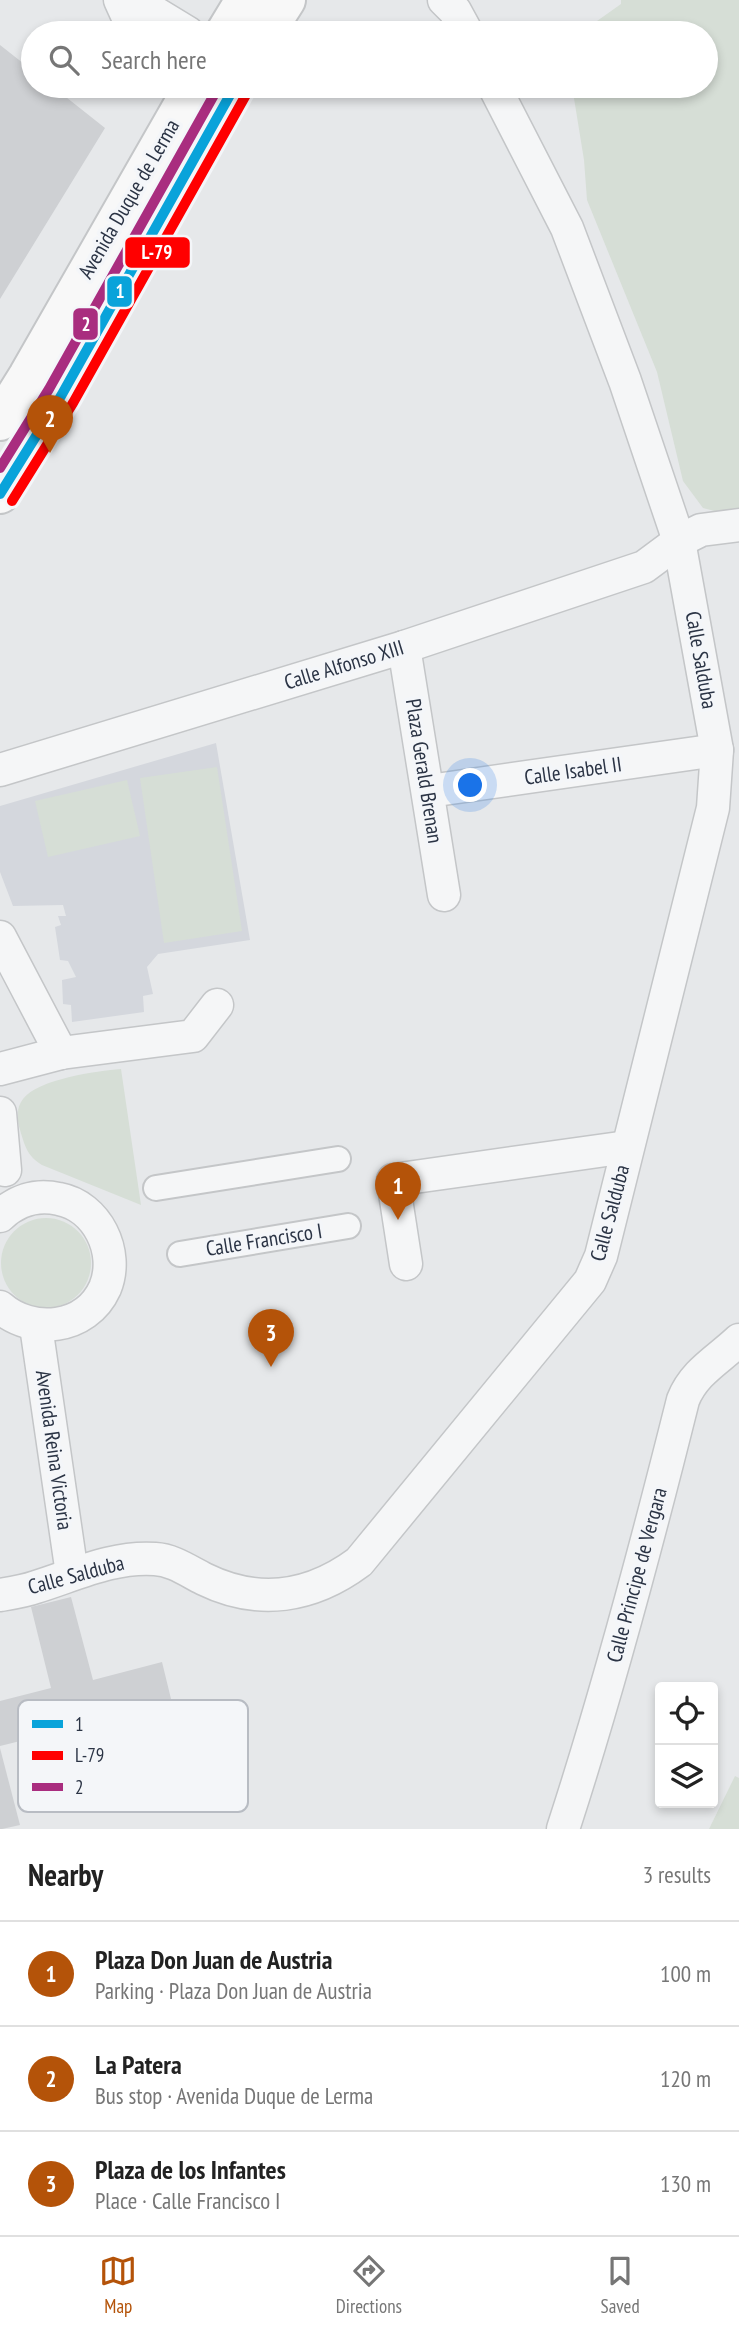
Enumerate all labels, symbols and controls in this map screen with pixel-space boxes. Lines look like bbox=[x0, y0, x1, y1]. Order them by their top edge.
search box bbox=[21, 21, 718, 98]
icon: search bbox=[45, 41, 83, 79]
text: Search here bbox=[101, 43, 207, 76]
street label: Avenida Duque de Lerma bbox=[72, 114, 185, 283]
line badge: L-79 bbox=[124, 236, 191, 269]
text: L-79 bbox=[142, 240, 172, 264]
line badge: 1 bbox=[106, 275, 133, 308]
text: 1 bbox=[115, 279, 125, 303]
line badge: 2 bbox=[72, 307, 99, 341]
text: 2 bbox=[81, 312, 91, 336]
pin: 2 bbox=[27, 395, 73, 453]
street label: Calle Salduba bbox=[680, 609, 723, 711]
street label: Calle Alfonso XIII bbox=[281, 634, 407, 696]
street label: Plaza Gerald Brenan bbox=[400, 697, 449, 845]
street label: Calle Isabel II bbox=[523, 750, 623, 791]
your location bbox=[453, 768, 487, 802]
pin: 1 bbox=[375, 1162, 421, 1220]
street label: Calle Salduba bbox=[584, 1162, 635, 1264]
street label: Calle Francisco I bbox=[204, 1217, 324, 1262]
pin: 3 bbox=[248, 1309, 294, 1367]
street label: Avenida Reina Victoria bbox=[30, 1368, 79, 1532]
street label: Calle Principe de Vergara bbox=[600, 1485, 673, 1665]
street label: Calle Salduba bbox=[25, 1549, 127, 1600]
map controls bbox=[655, 1682, 718, 1808]
button: locate bbox=[655, 1682, 718, 1745]
legend bbox=[18, 1700, 248, 1812]
text: 1 bbox=[75, 1712, 84, 1736]
text: L-79 bbox=[75, 1743, 104, 1767]
button: layers bbox=[655, 1745, 718, 1808]
text: 2 bbox=[75, 1775, 84, 1799]
text: Nearby bbox=[28, 1855, 103, 1894]
text: 3 results bbox=[643, 1860, 711, 1889]
text: Plaza Don Juan de Austria bbox=[95, 1943, 332, 1976]
text: 1 bbox=[46, 1959, 57, 1988]
text: 100 m bbox=[660, 1959, 711, 1988]
text: Parking · Plaza Don Juan de Austria bbox=[95, 1976, 372, 2005]
text: La Patera bbox=[95, 2048, 182, 2081]
text: 2 bbox=[46, 2064, 57, 2093]
text: 120 m bbox=[660, 2064, 711, 2093]
text: Bus stop · Avenida Duque de Lerma bbox=[95, 2081, 373, 2110]
text: Plaza de los Infantes bbox=[95, 2153, 286, 2186]
text: 3 bbox=[46, 2169, 57, 2198]
text: 130 m bbox=[660, 2169, 711, 2198]
text: Place · Calle Francisco I bbox=[95, 2186, 280, 2215]
tab: Map bbox=[99, 2252, 137, 2318]
tab: Directions bbox=[336, 2252, 402, 2318]
tab: Saved bbox=[601, 2252, 640, 2318]

